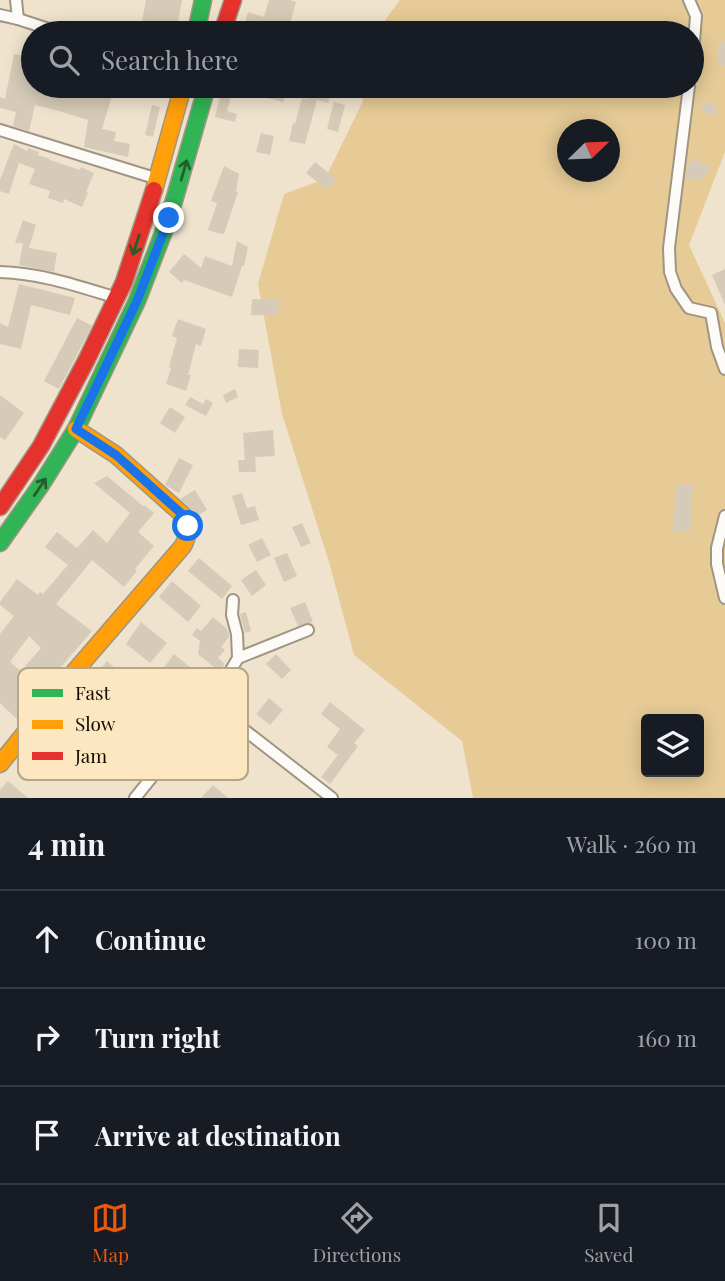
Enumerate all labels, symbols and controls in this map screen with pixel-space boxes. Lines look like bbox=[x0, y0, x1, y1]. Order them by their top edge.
search box bbox=[21, 21, 704, 98]
icon: search bbox=[45, 41, 83, 79]
text: Search here bbox=[101, 42, 238, 77]
north arrow bbox=[557, 119, 620, 182]
one-way arrow bbox=[178, 159, 191, 181]
route end bbox=[153, 202, 184, 233]
one-way arrow bbox=[129, 234, 141, 256]
one-way arrow bbox=[32, 478, 47, 497]
route start bbox=[172, 510, 203, 541]
legend bbox=[18, 668, 248, 780]
text: Fast bbox=[75, 679, 111, 705]
text: Slow bbox=[75, 710, 116, 736]
map controls bbox=[641, 714, 704, 777]
button: layers bbox=[641, 714, 704, 777]
text: Jam bbox=[74, 742, 107, 768]
text: 4 min bbox=[28, 824, 106, 864]
text: Walk · 260 m bbox=[567, 828, 697, 859]
icon: ahead bbox=[28, 920, 66, 958]
text: Continue bbox=[95, 922, 206, 957]
text: 100 m bbox=[635, 924, 697, 955]
icon: right bbox=[28, 1018, 66, 1056]
text: Turn right bbox=[95, 1020, 221, 1055]
text: 160 m bbox=[637, 1022, 697, 1053]
icon: arrive bbox=[28, 1116, 66, 1154]
text: Arrive at destination bbox=[95, 1118, 341, 1153]
tab: Map bbox=[91, 1199, 129, 1267]
tab: Directions bbox=[312, 1199, 401, 1267]
tab: Saved bbox=[584, 1199, 634, 1267]

